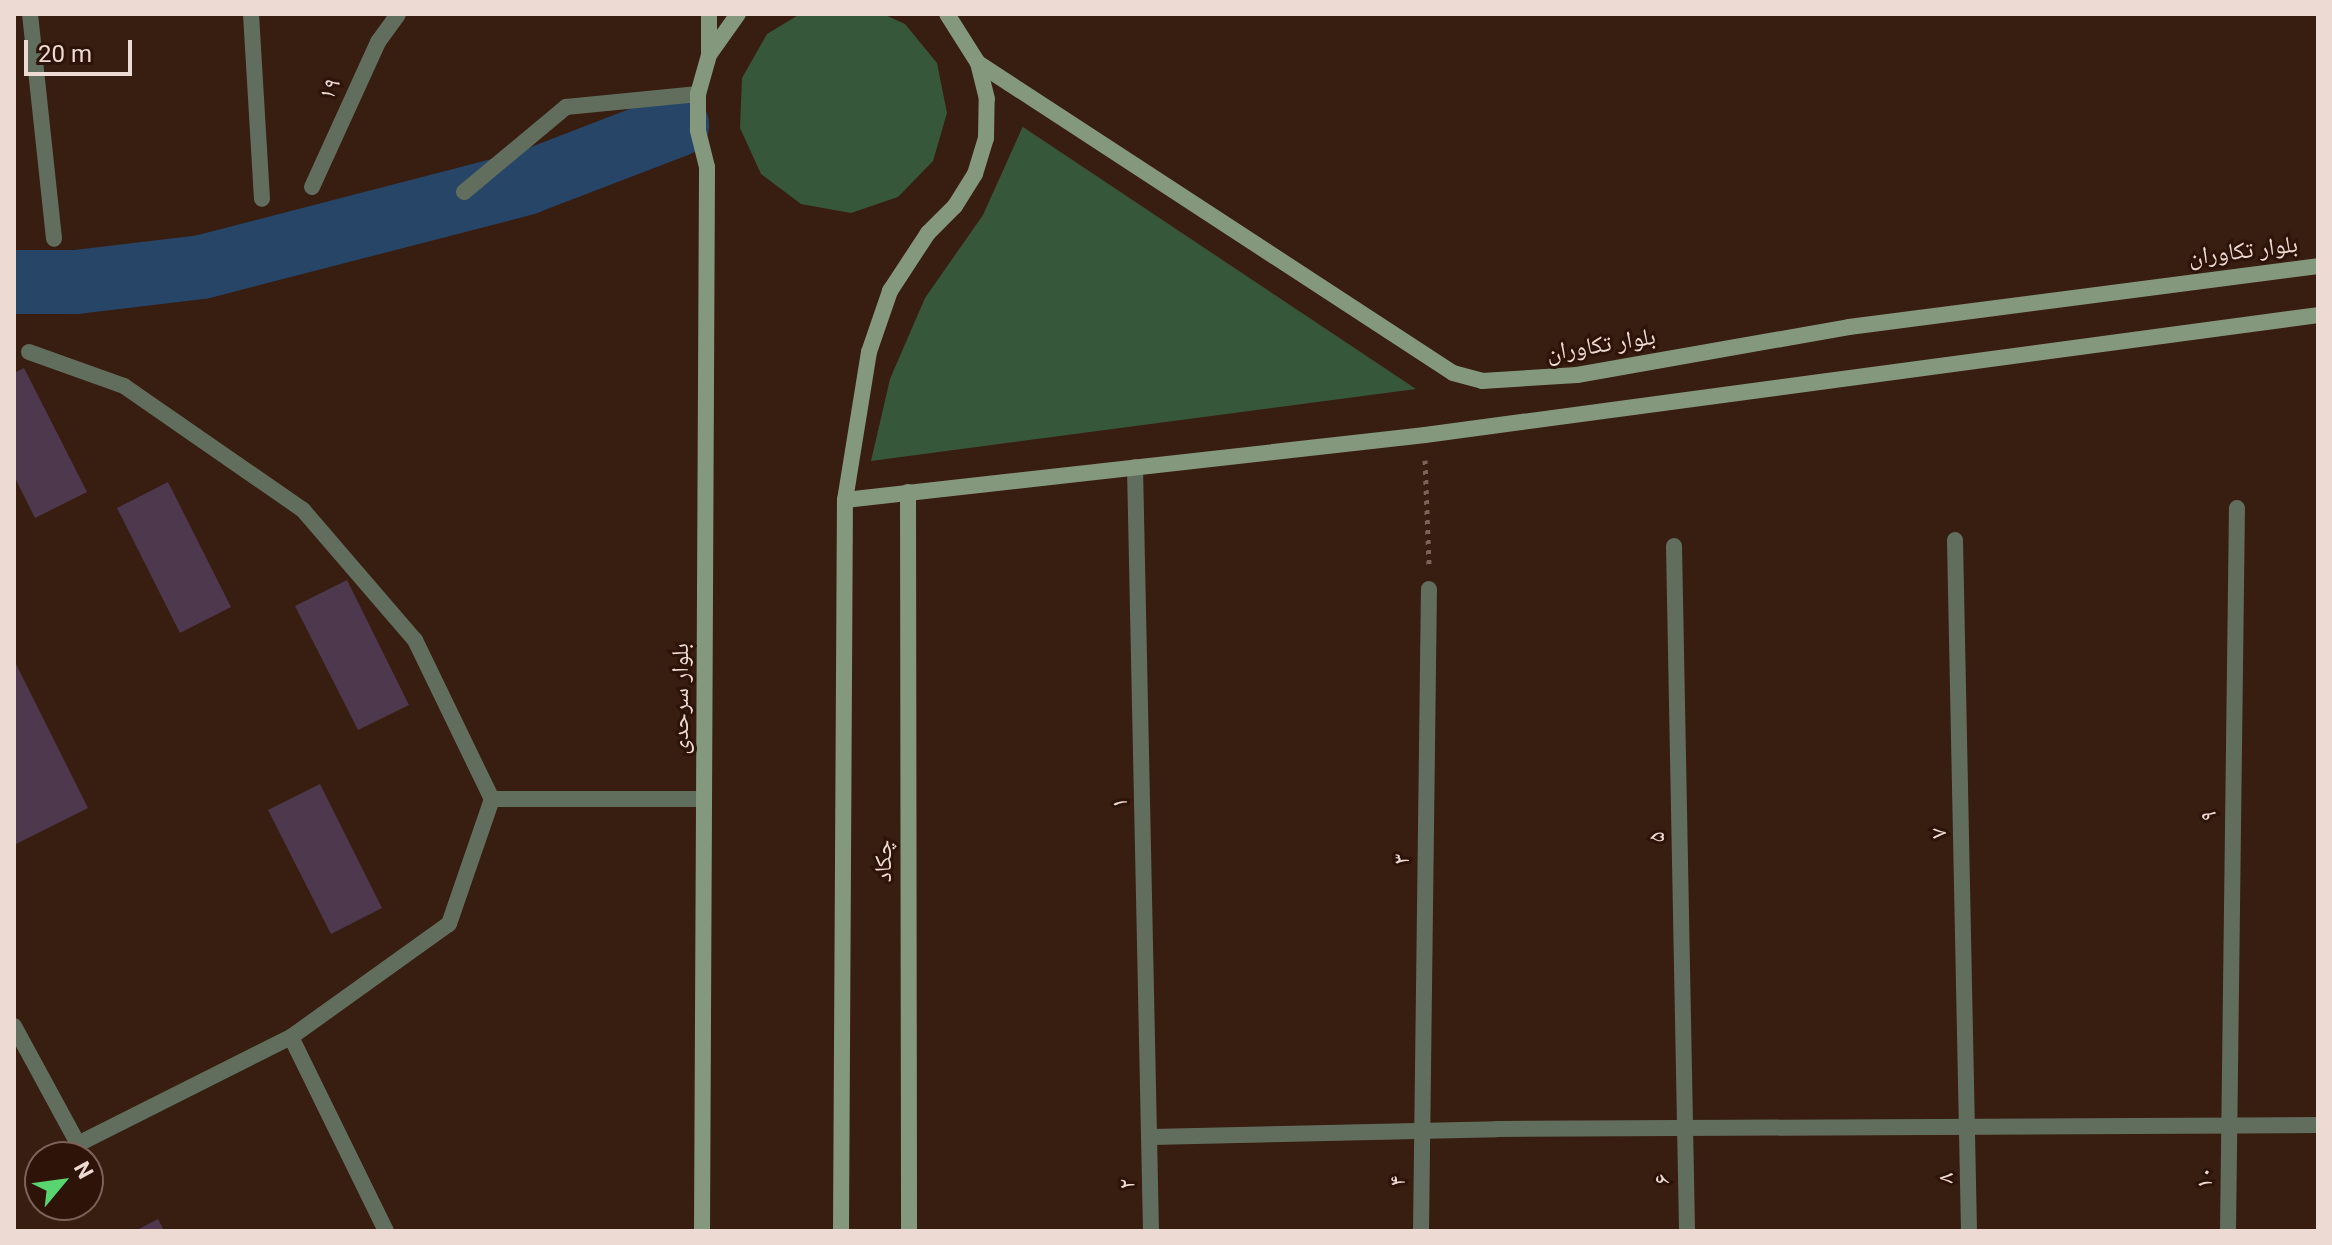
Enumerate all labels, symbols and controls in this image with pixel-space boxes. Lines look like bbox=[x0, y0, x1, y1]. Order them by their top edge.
scale bar bbox=[28, 24, 136, 74]
text: 20 m bbox=[38, 40, 92, 68]
street label: ۱۹ bbox=[312, 73, 348, 105]
street label: بلوار تکاوران bbox=[2187, 230, 2299, 272]
street label: بلوار تکاوران bbox=[1544, 322, 1658, 368]
street label: بلوار سرحدی bbox=[667, 643, 695, 755]
street label: ۱ bbox=[1106, 797, 1134, 809]
street label: ۹ bbox=[2195, 810, 2223, 822]
street label: ۷ bbox=[1924, 827, 1954, 839]
street label: ۵ bbox=[1643, 831, 1671, 843]
street label: چکاد bbox=[870, 840, 898, 882]
street label: ۳ bbox=[1388, 853, 1416, 865]
north arrow bbox=[24, 1141, 104, 1221]
text: N bbox=[69, 1157, 98, 1183]
street label: ۱۰ bbox=[2190, 1167, 2220, 1189]
street label: ۸ bbox=[1932, 1172, 1960, 1184]
street label: ۶ bbox=[1649, 1174, 1677, 1184]
street label: ۴ bbox=[1384, 1175, 1412, 1187]
street label: ۲ bbox=[1113, 1179, 1141, 1189]

